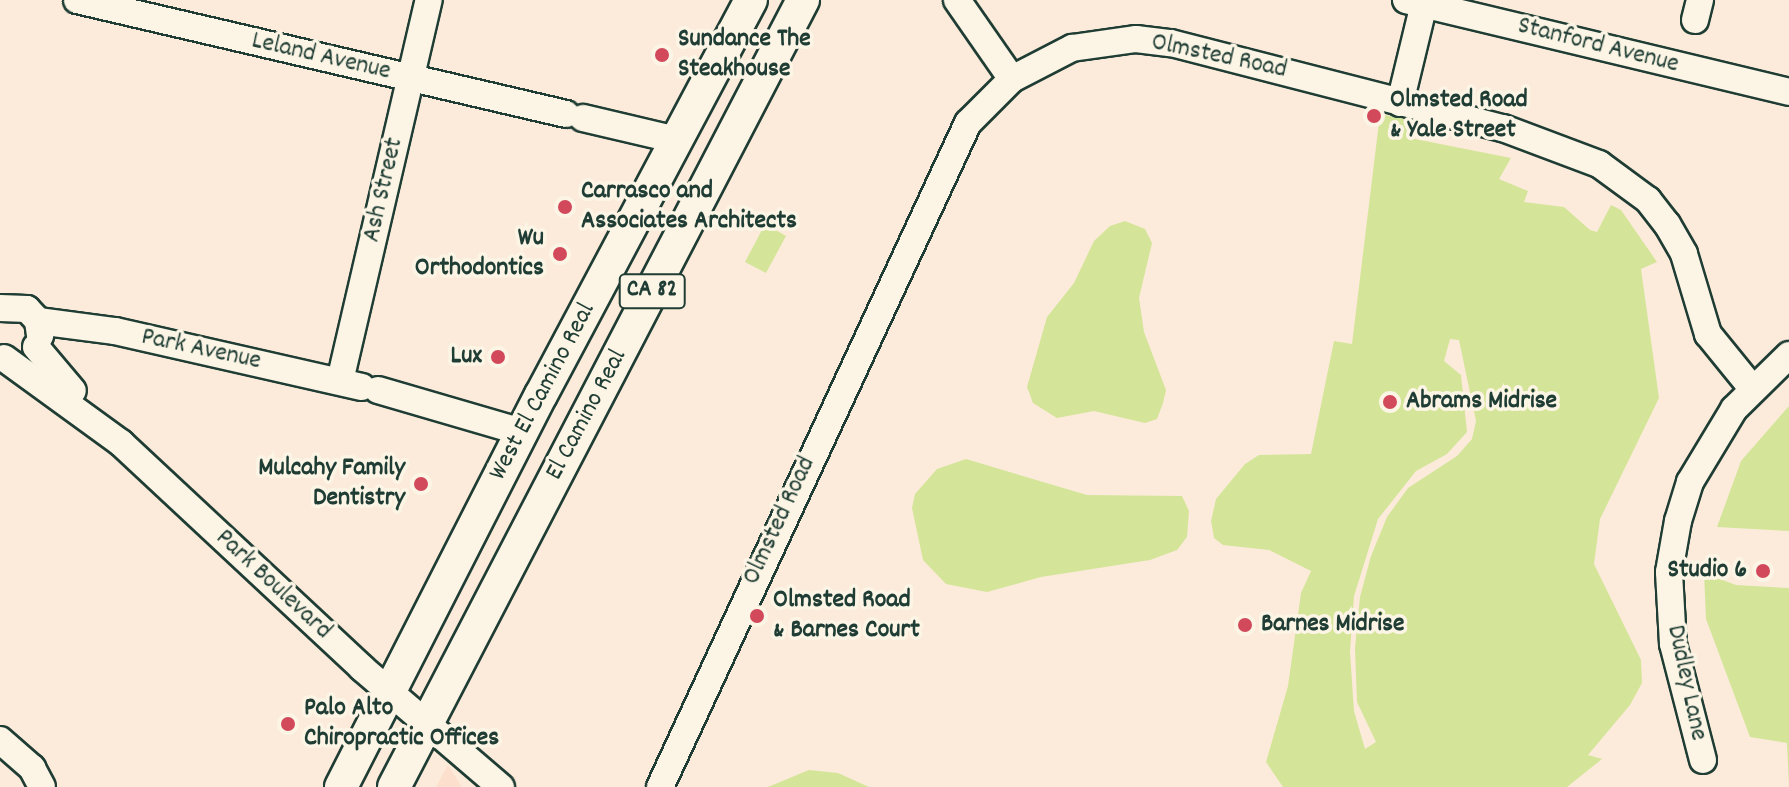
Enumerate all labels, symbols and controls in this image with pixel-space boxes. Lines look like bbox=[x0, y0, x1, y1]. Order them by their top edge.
street label: Stanford Avenue bbox=[1514, 11, 1682, 81]
place label: Sundance The Steakhouse bbox=[678, 24, 811, 86]
street label: Leland Avenue bbox=[248, 26, 394, 88]
street label: Olmsted Road bbox=[1148, 27, 1290, 87]
marker: Sundance The Steakhouse bbox=[653, 46, 671, 64]
place label: Olmsted Road & Yale Street bbox=[1390, 85, 1528, 146]
marker: Olmsted Road & Yale Street bbox=[1365, 107, 1383, 125]
street label: Ash Street bbox=[357, 135, 411, 245]
place label: Carrasco and Associates Architects bbox=[581, 176, 797, 238]
marker: Carrasco and Associates Architects bbox=[556, 198, 574, 216]
place label: Wu Orthodontics bbox=[415, 223, 544, 284]
marker: Wu Orthodontics bbox=[551, 245, 569, 263]
road number: CA 82 bbox=[618, 271, 686, 311]
street label: West El Camino Real bbox=[483, 298, 603, 486]
street label: Park Avenue bbox=[138, 322, 264, 378]
place label: Lux bbox=[451, 341, 482, 373]
street label: El Camino Real bbox=[540, 344, 634, 486]
marker: Lux bbox=[489, 348, 507, 366]
place label: Abrams Midrise bbox=[1406, 386, 1557, 418]
marker: Abrams Midrise bbox=[1381, 393, 1399, 411]
street label: Olmsted Road bbox=[737, 452, 823, 590]
place label: Mulcahy Family Dentistry bbox=[258, 453, 405, 514]
marker: Mulcahy Family Dentistry bbox=[412, 475, 430, 493]
street label: Park Boulevard bbox=[208, 523, 338, 647]
place label: Studio 6 bbox=[1668, 555, 1747, 587]
marker: Studio 6 bbox=[1754, 562, 1772, 580]
place label: Olmsted Road & Barnes Court bbox=[773, 585, 920, 646]
marker: Olmsted Road & Barnes Court bbox=[748, 607, 766, 625]
place label: Barnes Midrise bbox=[1261, 609, 1404, 641]
marker: Barnes Midrise bbox=[1236, 616, 1254, 634]
street label: Dudley Lane bbox=[1659, 622, 1713, 744]
place label: Palo Alto Chiropractic Offices bbox=[304, 693, 499, 754]
marker: Palo Alto Chiropractic Offices bbox=[279, 715, 297, 733]

